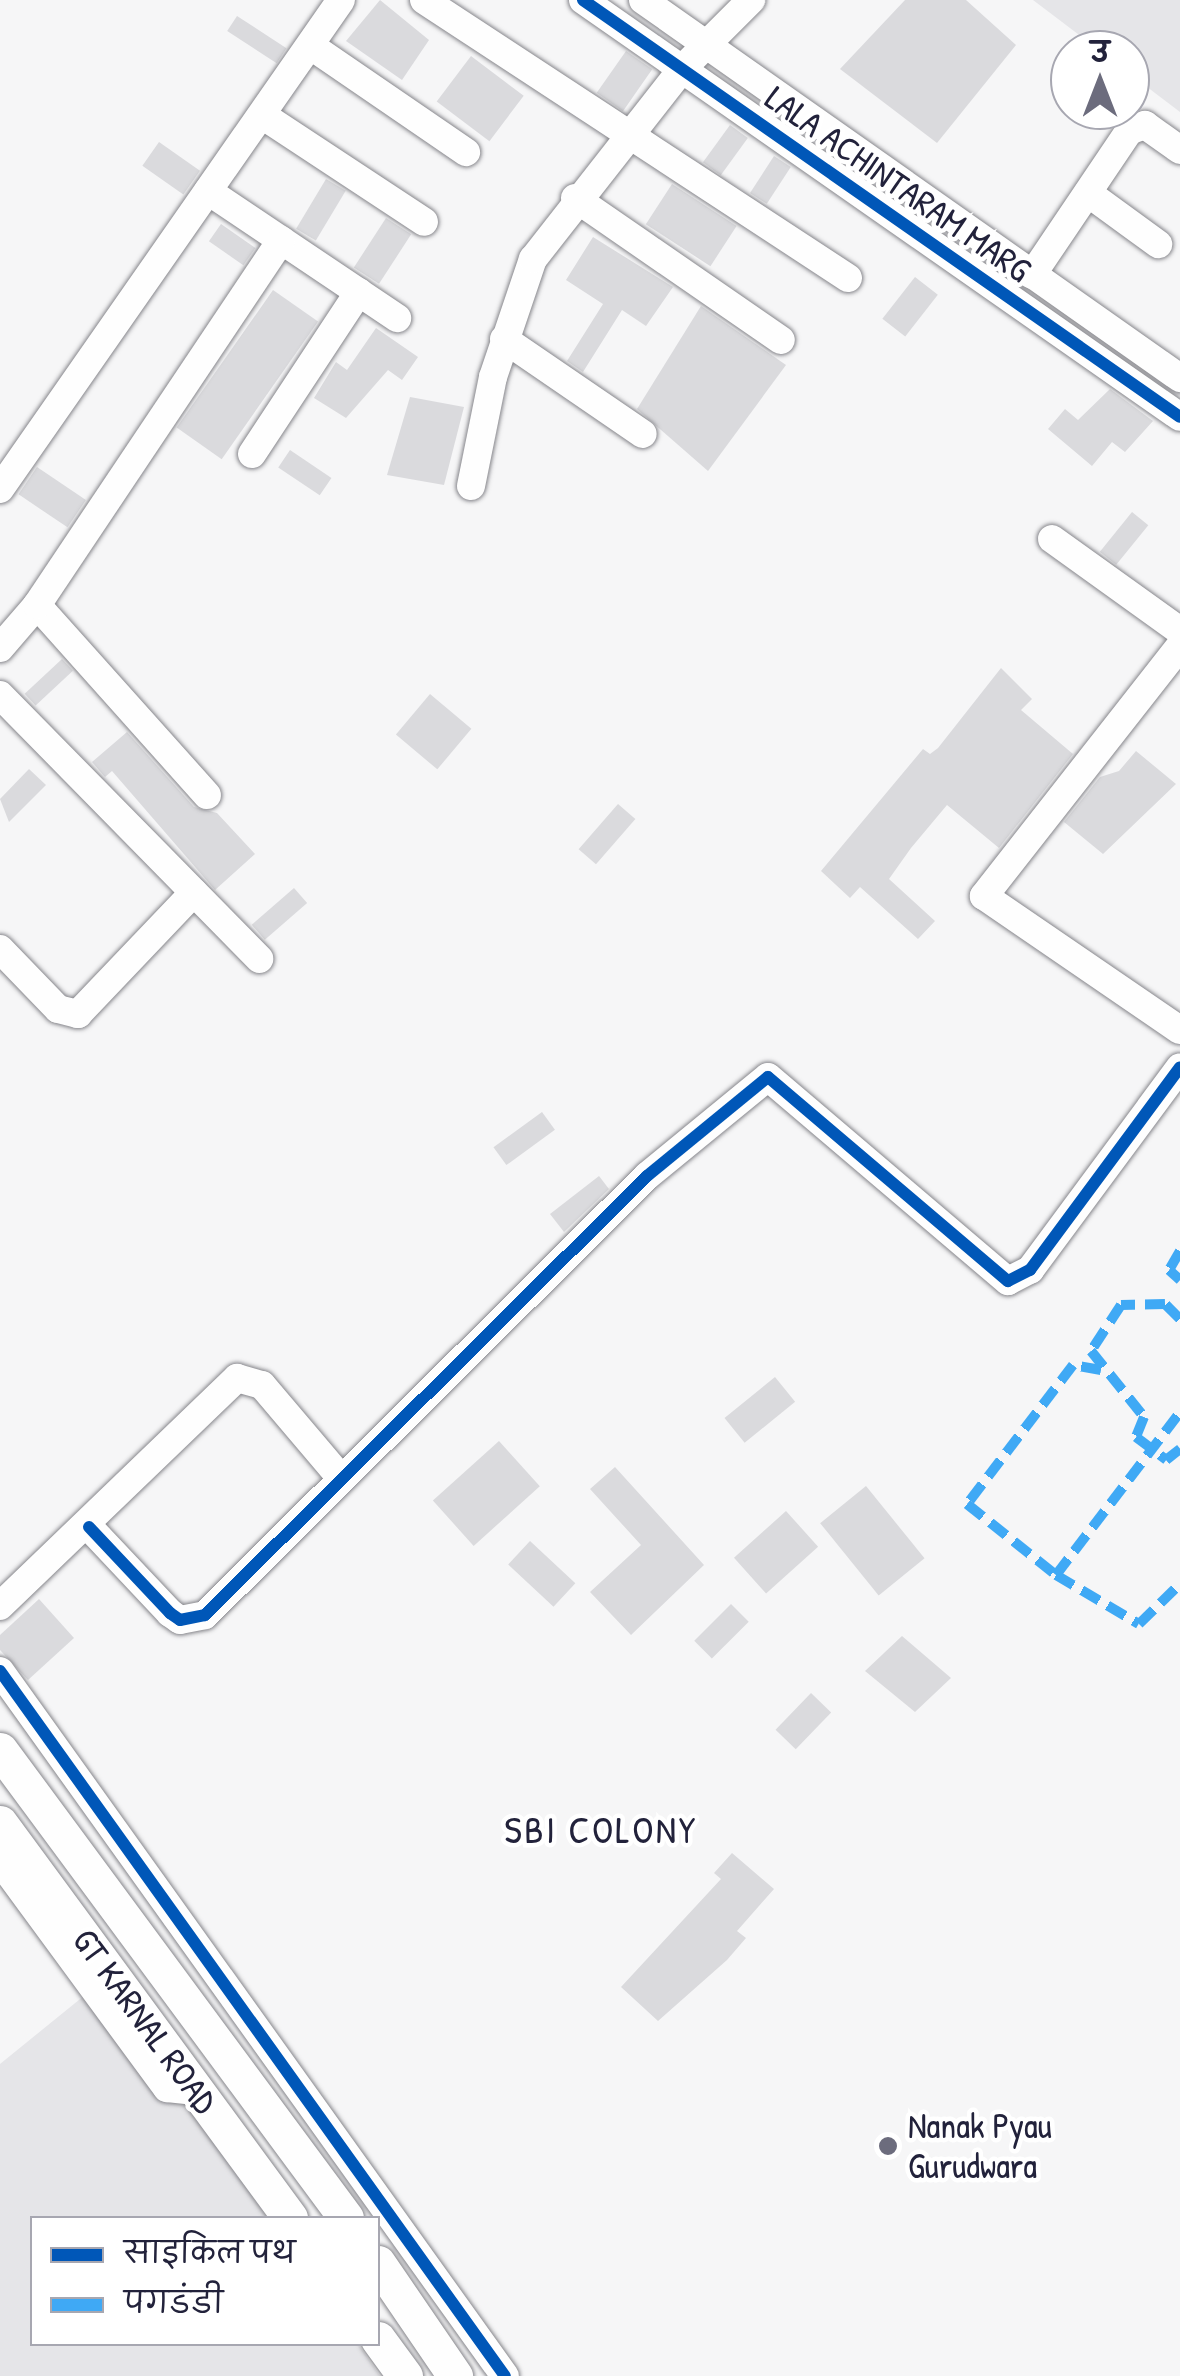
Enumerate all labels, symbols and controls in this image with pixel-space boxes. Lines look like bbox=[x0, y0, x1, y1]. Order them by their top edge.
north arrow bbox=[1050, 30, 1150, 130]
text: उ bbox=[1091, 33, 1109, 71]
street label: LALA ACHINTARAM MARG bbox=[757, 77, 1039, 291]
district label: SBI COLONY bbox=[504, 1807, 698, 1853]
street label: GT KARNAL ROAD bbox=[64, 1920, 226, 2122]
place label: Nanak Pyau Gurudwara bbox=[908, 2105, 1052, 2187]
marker: Nanak Pyau Gurudwara bbox=[877, 2135, 899, 2157]
legend bbox=[30, 2216, 380, 2346]
text: साइकिल पथ bbox=[124, 2232, 296, 2272]
text: पगडंडी bbox=[124, 2282, 223, 2322]

